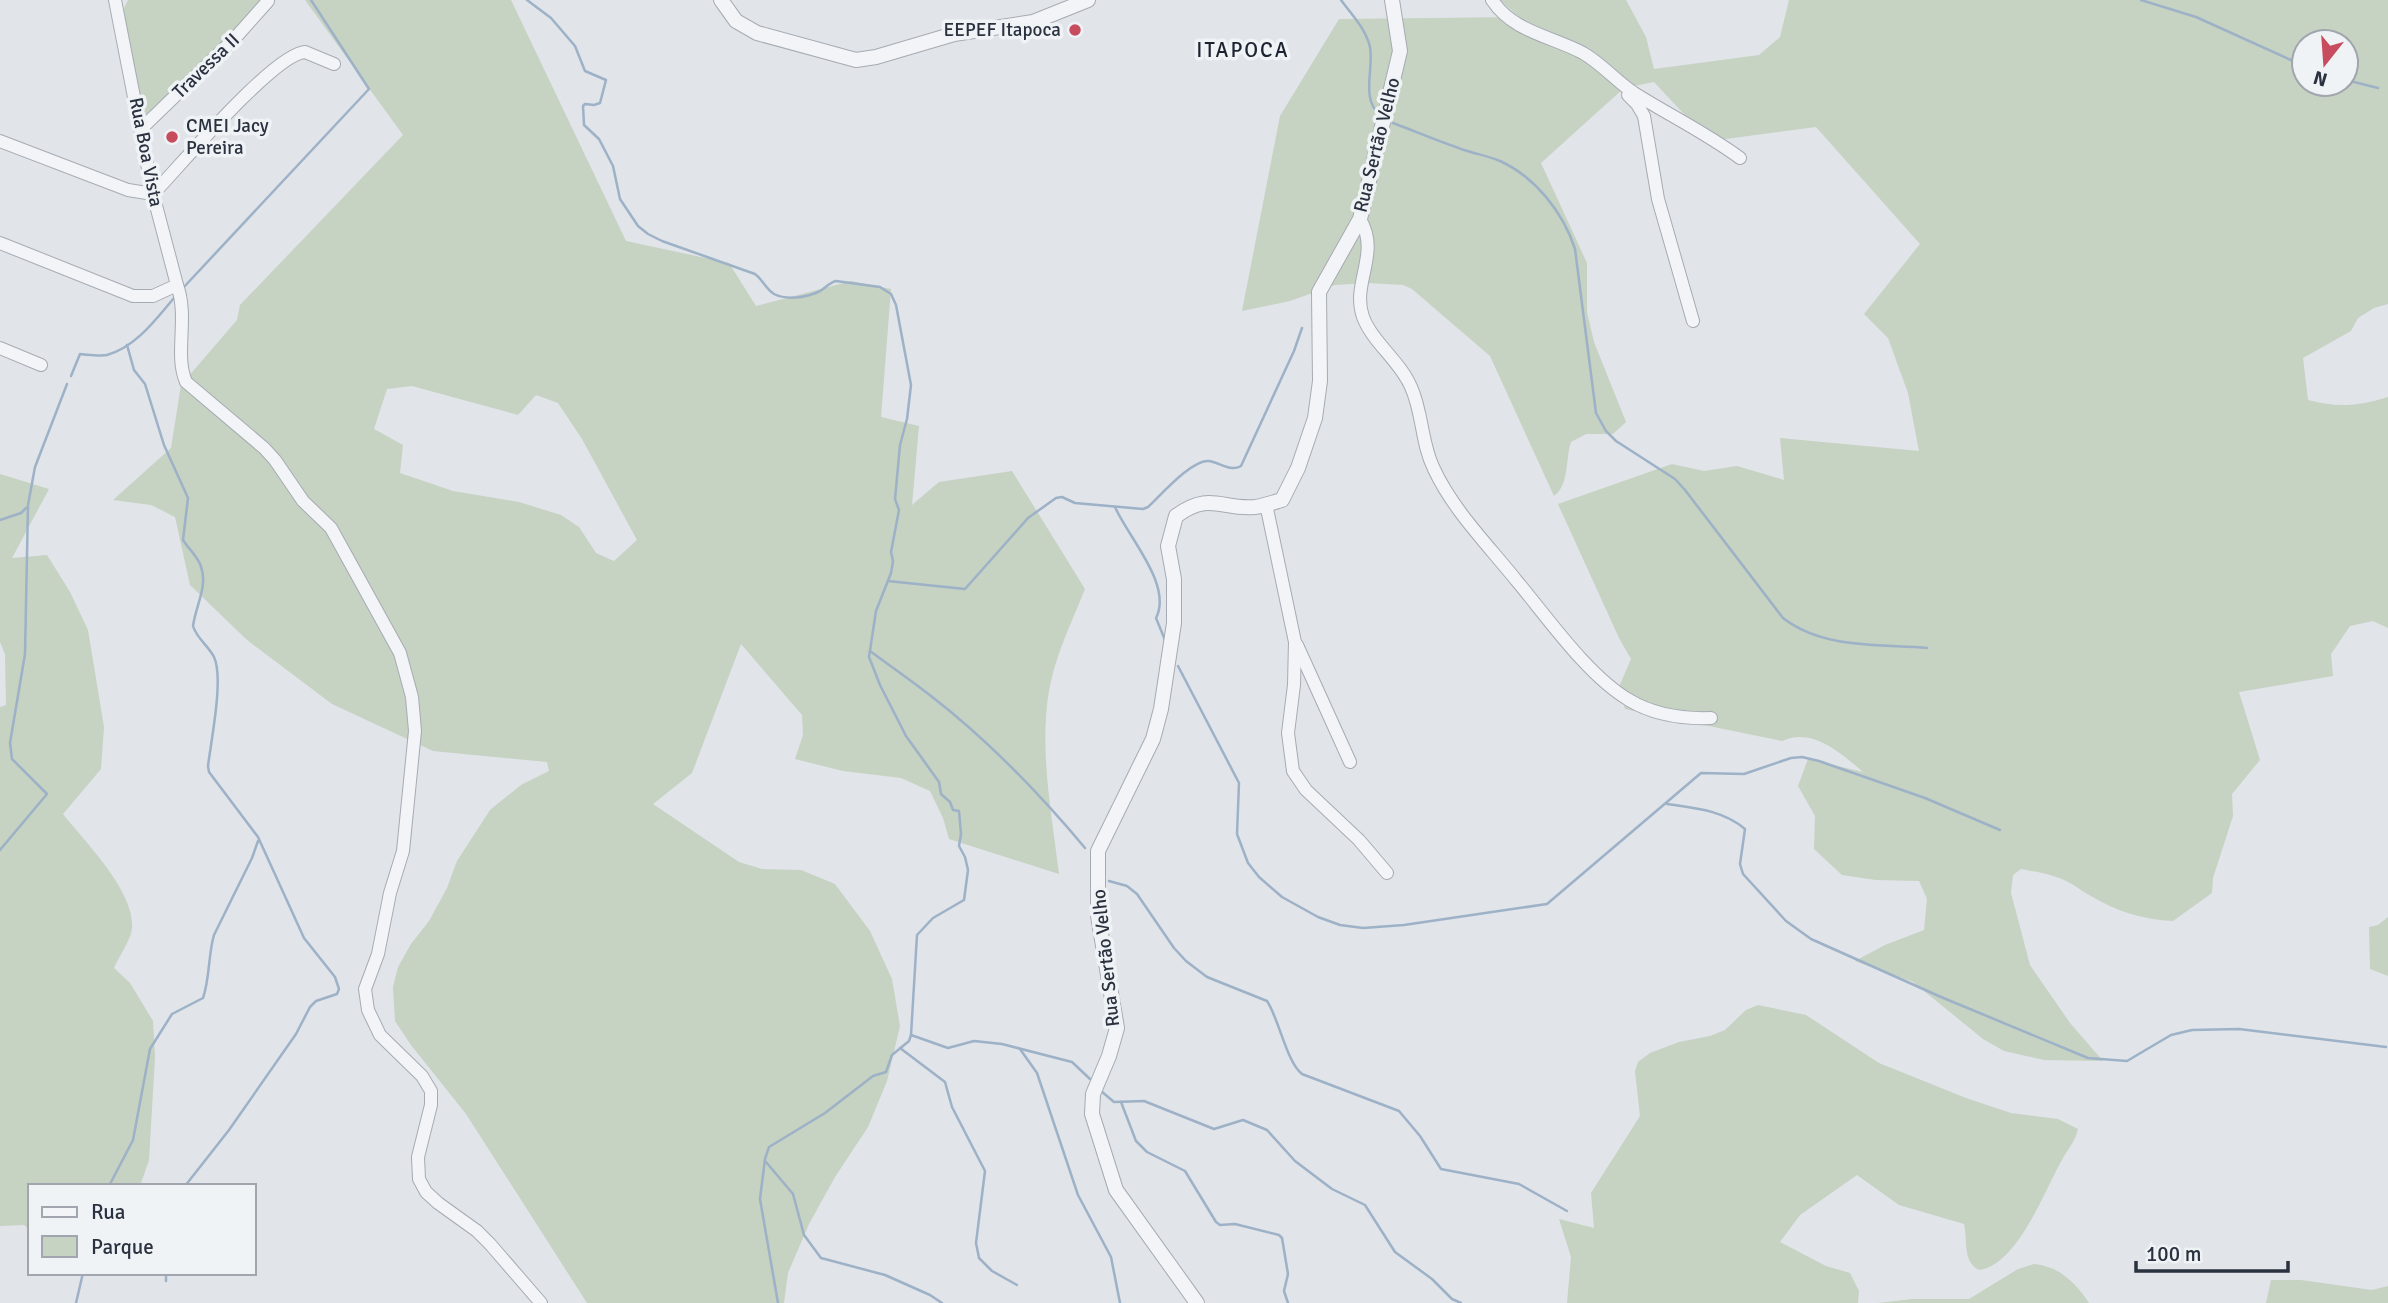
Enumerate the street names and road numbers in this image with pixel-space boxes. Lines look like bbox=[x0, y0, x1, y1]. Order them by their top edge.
street label: Travessa II bbox=[167, 28, 245, 104]
street label: Rua Sertão Velho bbox=[1349, 75, 1405, 215]
street label: Rua Boa Vista bbox=[124, 95, 168, 209]
street label: Rua Sertão Velho bbox=[1087, 888, 1125, 1028]

